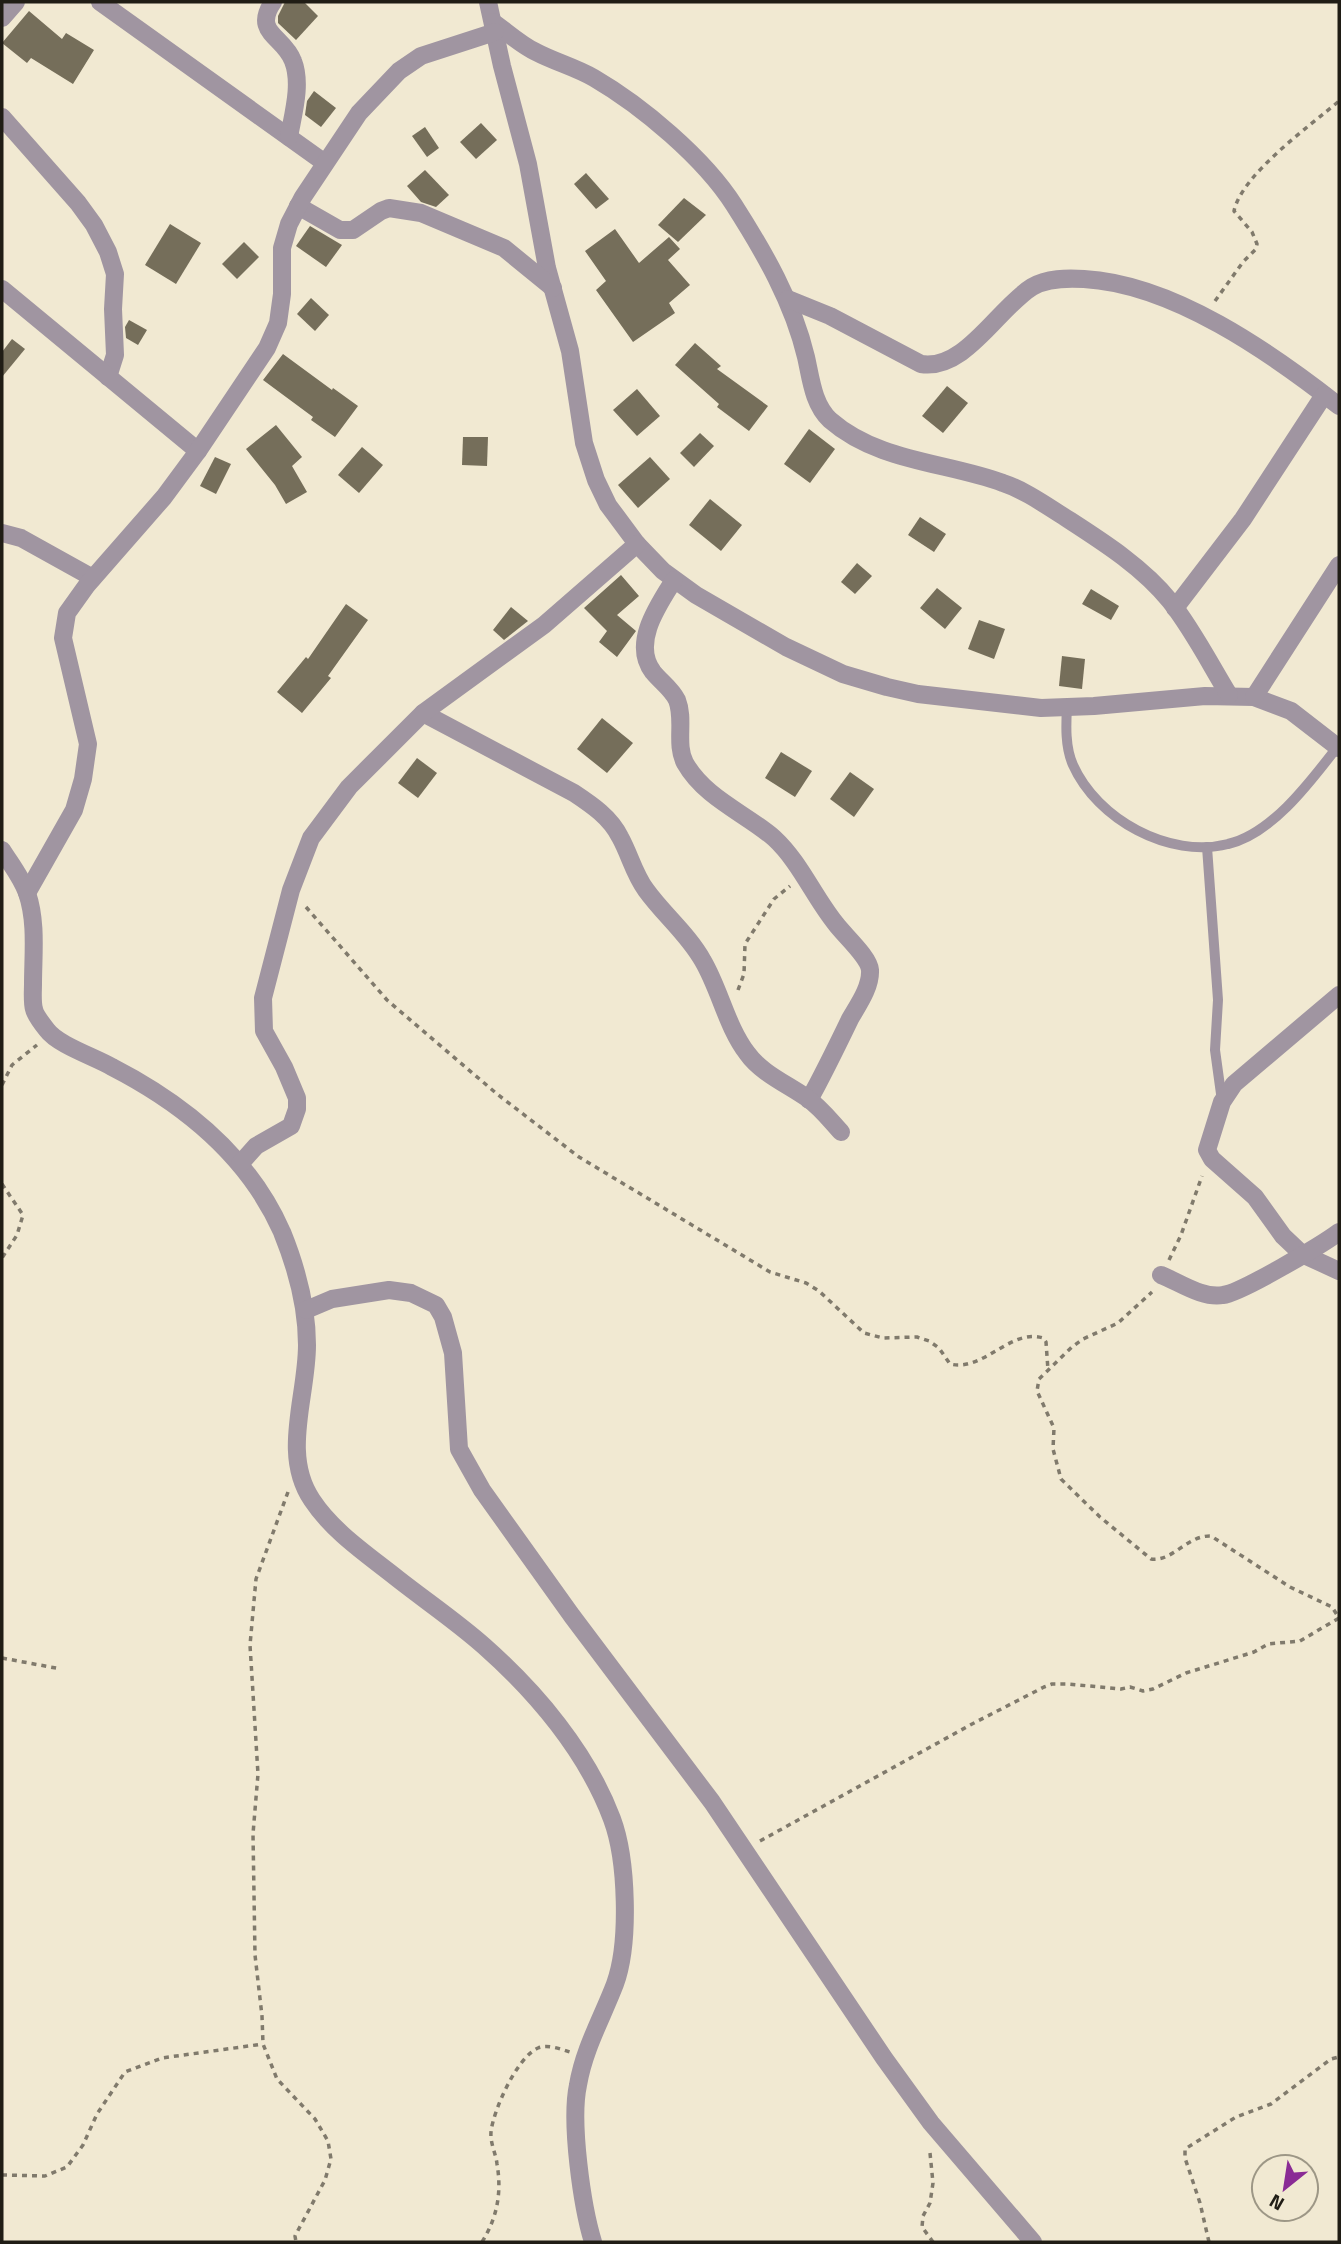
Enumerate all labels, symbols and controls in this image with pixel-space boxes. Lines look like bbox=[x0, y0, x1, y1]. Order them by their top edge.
north arrow bbox=[1250, 2153, 1320, 2223]
text: N bbox=[1263, 2187, 1289, 2219]

